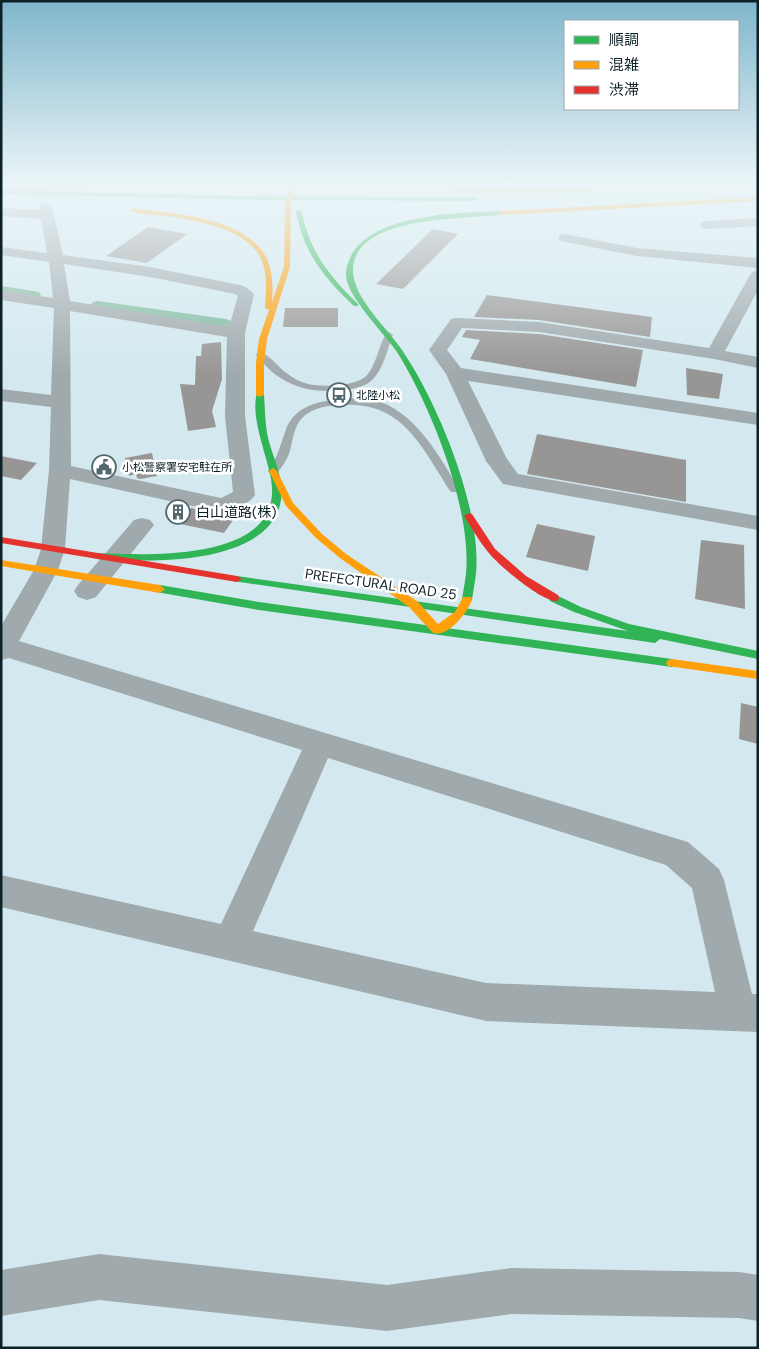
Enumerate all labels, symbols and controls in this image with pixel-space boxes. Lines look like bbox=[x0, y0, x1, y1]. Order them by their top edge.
legend bbox=[564, 20, 739, 110]
text: 順調 bbox=[609, 30, 639, 50]
text: 混雑 bbox=[609, 55, 639, 75]
text: 渋滞 bbox=[609, 80, 639, 100]
bus stop icon: 北陸小松 bbox=[326, 382, 352, 408]
place label: 北陸小松 bbox=[356, 388, 400, 402]
public building icon: 小松警察署安宅駐在所 bbox=[91, 454, 117, 480]
place label: 小松警察署安宅駐在所 bbox=[122, 460, 233, 474]
building icon: 白山道路(株) bbox=[165, 499, 191, 525]
place label: 白山道路(株) bbox=[196, 503, 276, 521]
street label: PREFECTURAL ROAD 25 bbox=[304, 564, 458, 604]

